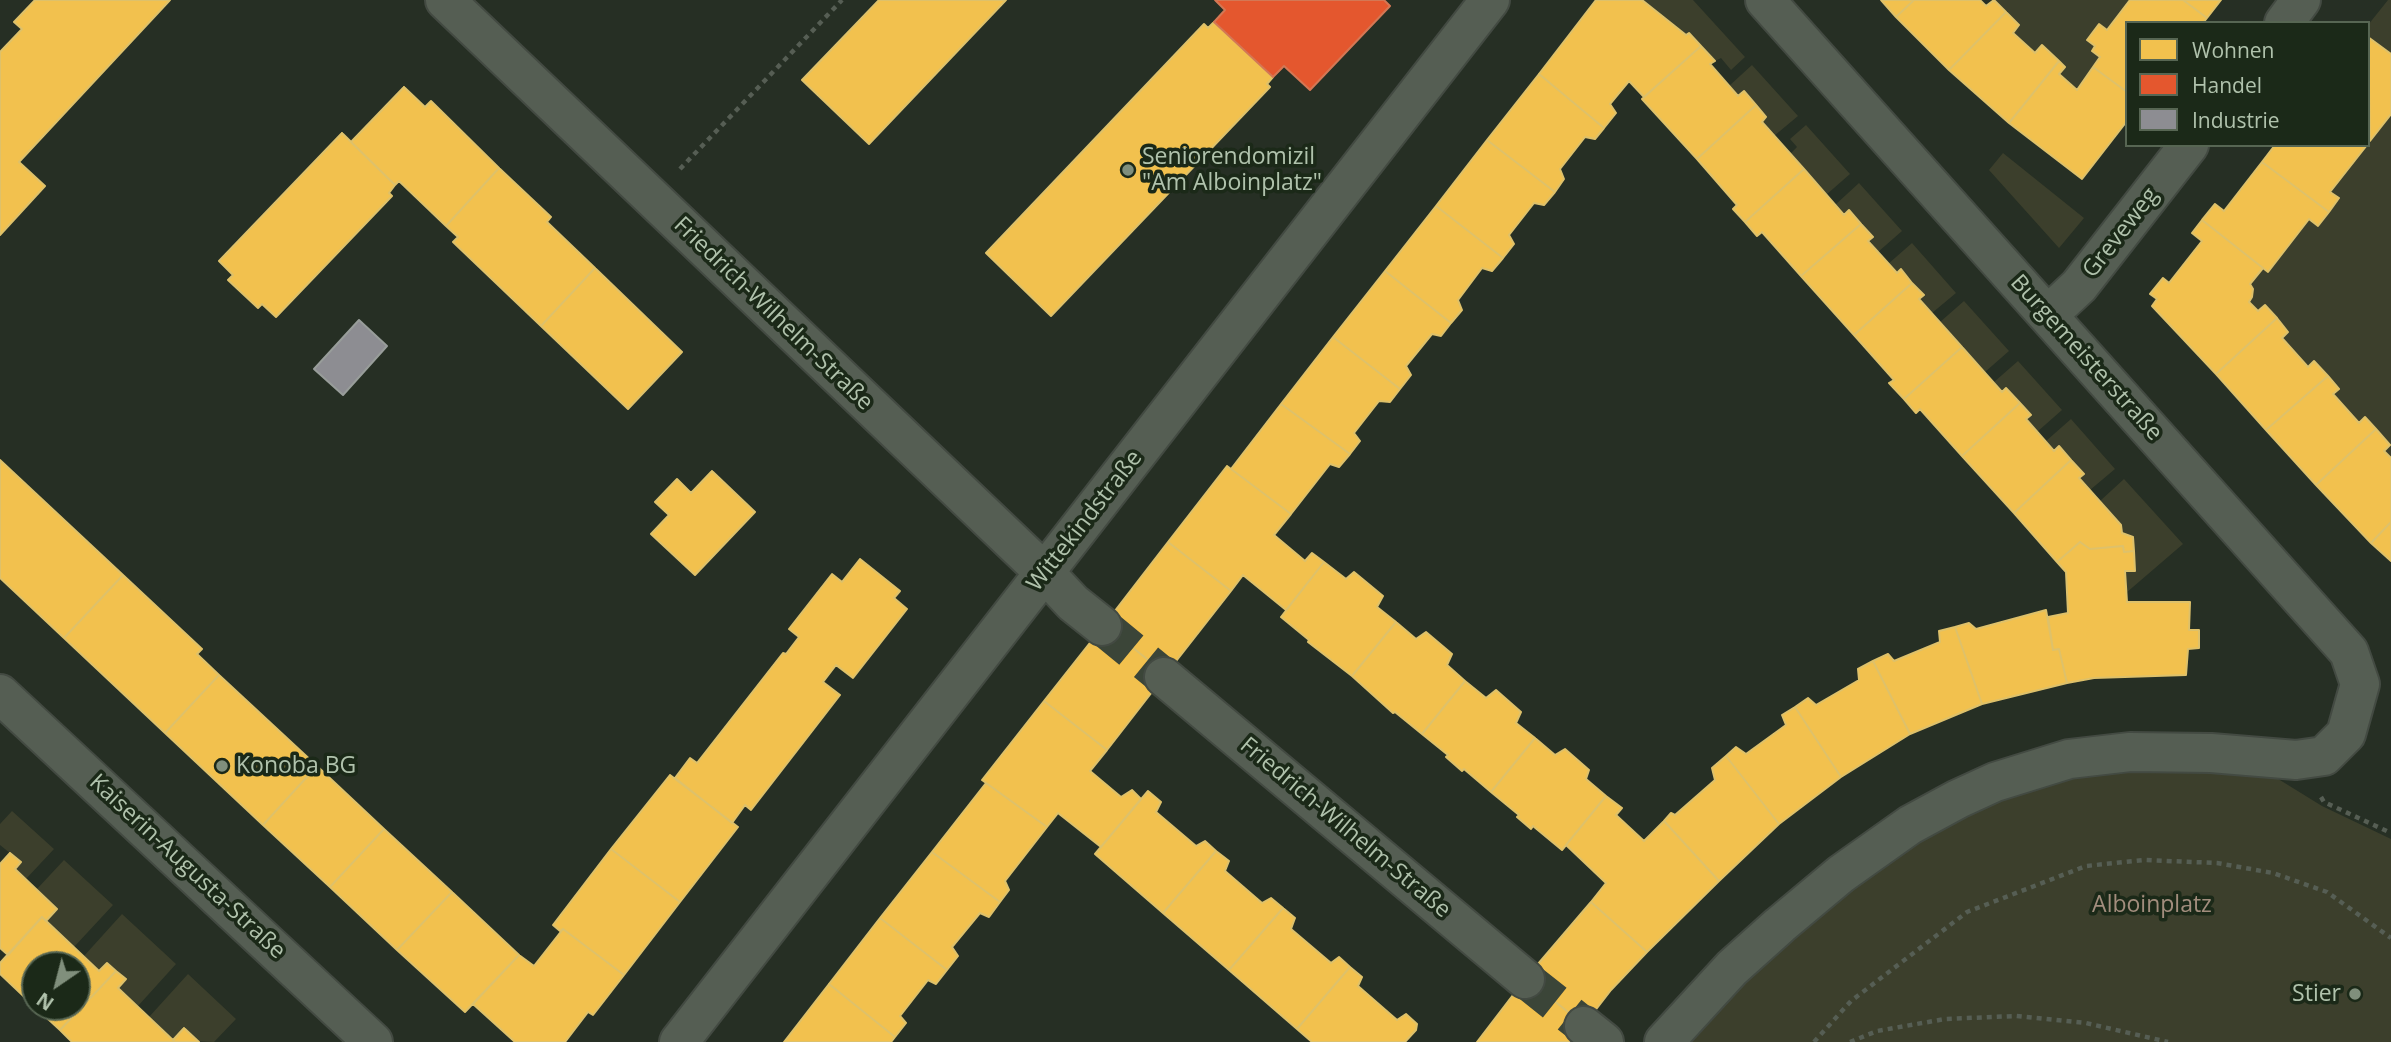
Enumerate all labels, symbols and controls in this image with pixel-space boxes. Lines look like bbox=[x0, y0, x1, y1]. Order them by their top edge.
legend bbox=[2125, 21, 2370, 147]
text: Wohnen bbox=[2192, 36, 2274, 64]
text: Handel bbox=[2192, 71, 2262, 99]
text: Industrie bbox=[2192, 106, 2280, 134]
place label: Seniorendomizil "Am Alboinplatz" bbox=[1142, 143, 1322, 197]
marker: Seniorendomizil "Am Alboinplatz" bbox=[1120, 162, 1136, 178]
street label: Greveweg bbox=[2077, 182, 2165, 284]
street label: Friedrich-Wilhelm-Straße bbox=[668, 212, 878, 416]
street label: Burgemeisterstraße bbox=[2004, 269, 2168, 447]
street label: Wittekindstraße bbox=[1021, 445, 1149, 597]
street label: Friedrich-Wilhelm-Straße bbox=[1234, 732, 1456, 924]
place label: Konoba BG bbox=[236, 752, 356, 780]
marker: Konoba BG bbox=[214, 758, 230, 774]
street label: Kaiserin-Augusta-Straße bbox=[83, 769, 291, 965]
park label: Alboinplatz bbox=[2092, 891, 2212, 919]
north arrow bbox=[21, 951, 91, 1021]
place label: Stier bbox=[2292, 980, 2341, 1008]
text: N bbox=[31, 986, 59, 1017]
marker: Stier bbox=[2347, 986, 2363, 1002]

